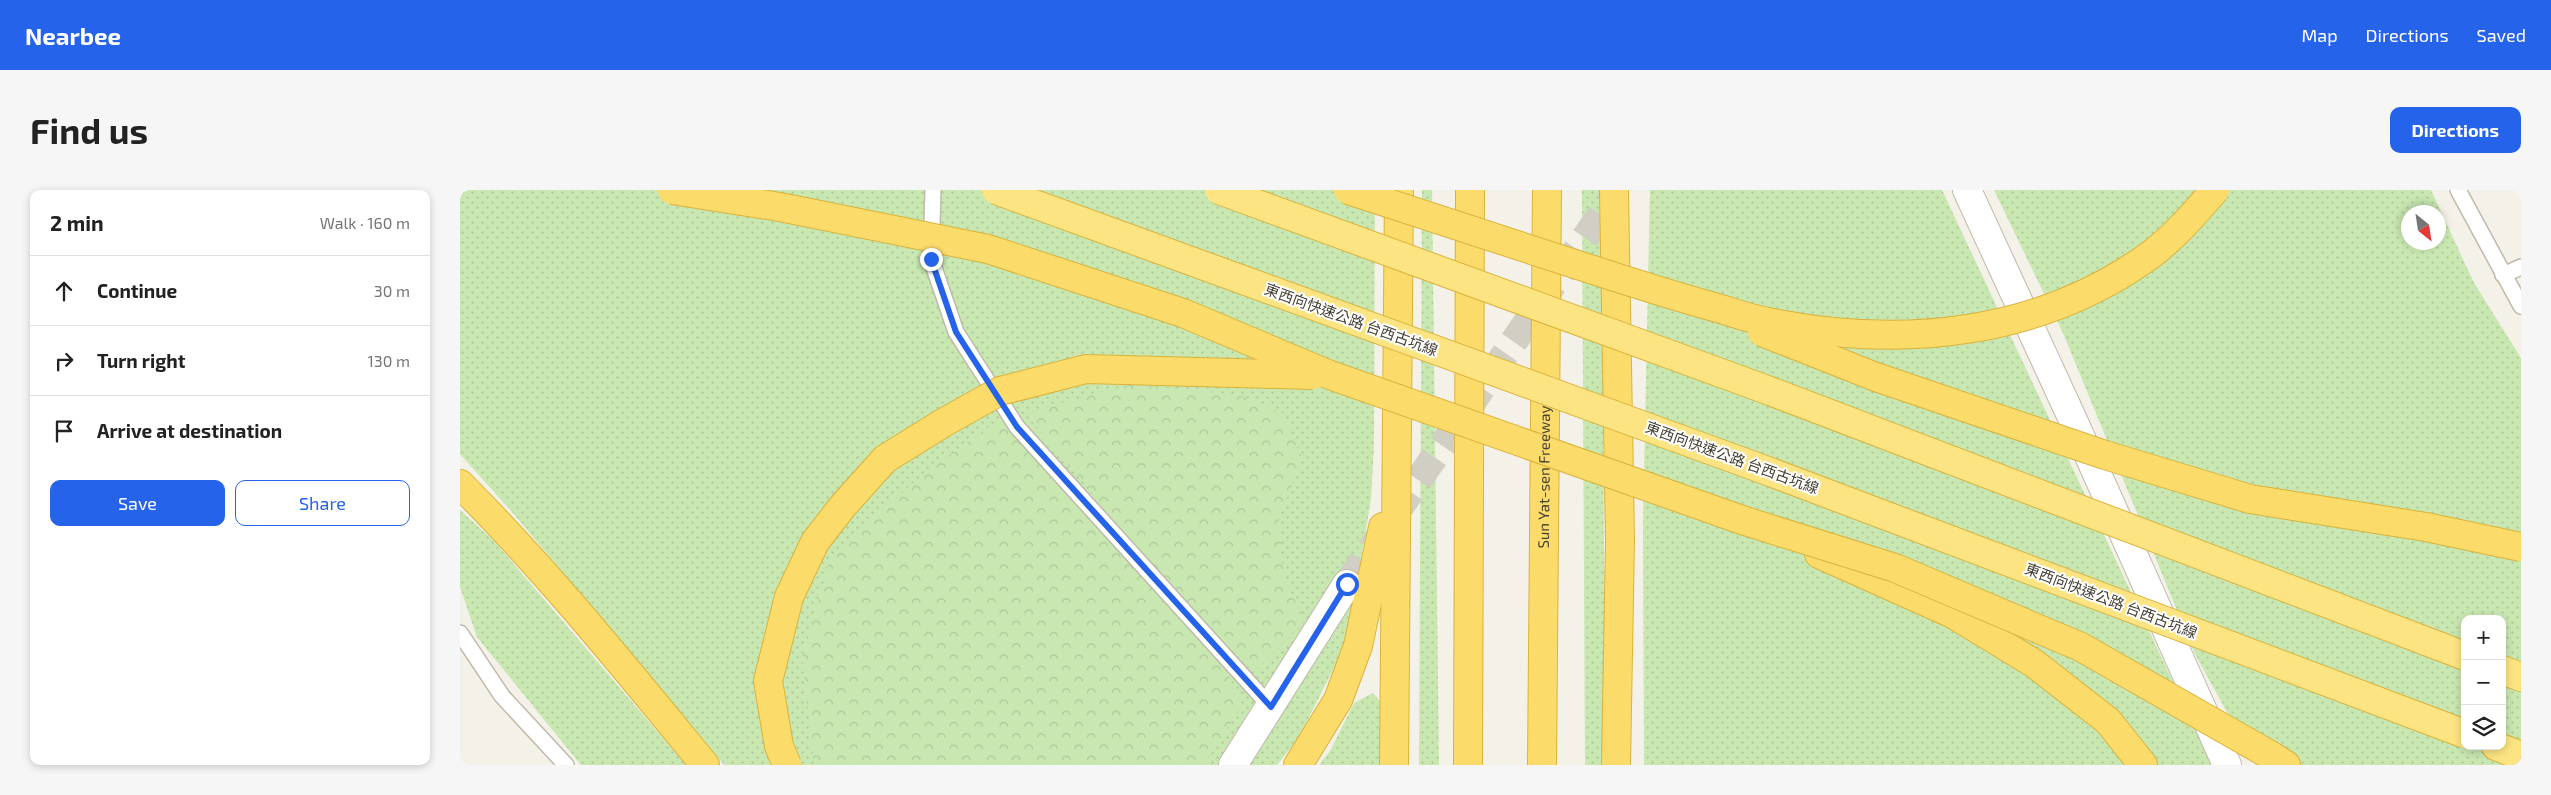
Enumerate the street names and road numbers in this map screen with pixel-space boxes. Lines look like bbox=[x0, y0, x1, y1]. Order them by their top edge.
street label: 東西向快速公路 台西古坑線 bbox=[1262, 279, 1441, 359]
street label: Sun Yat-sen Freeway bbox=[1534, 405, 1553, 549]
street label: 東西向快速公路 台西古坑線 bbox=[1643, 417, 1822, 497]
street label: 東西向快速公路 台西古坑線 bbox=[2023, 559, 2200, 641]

